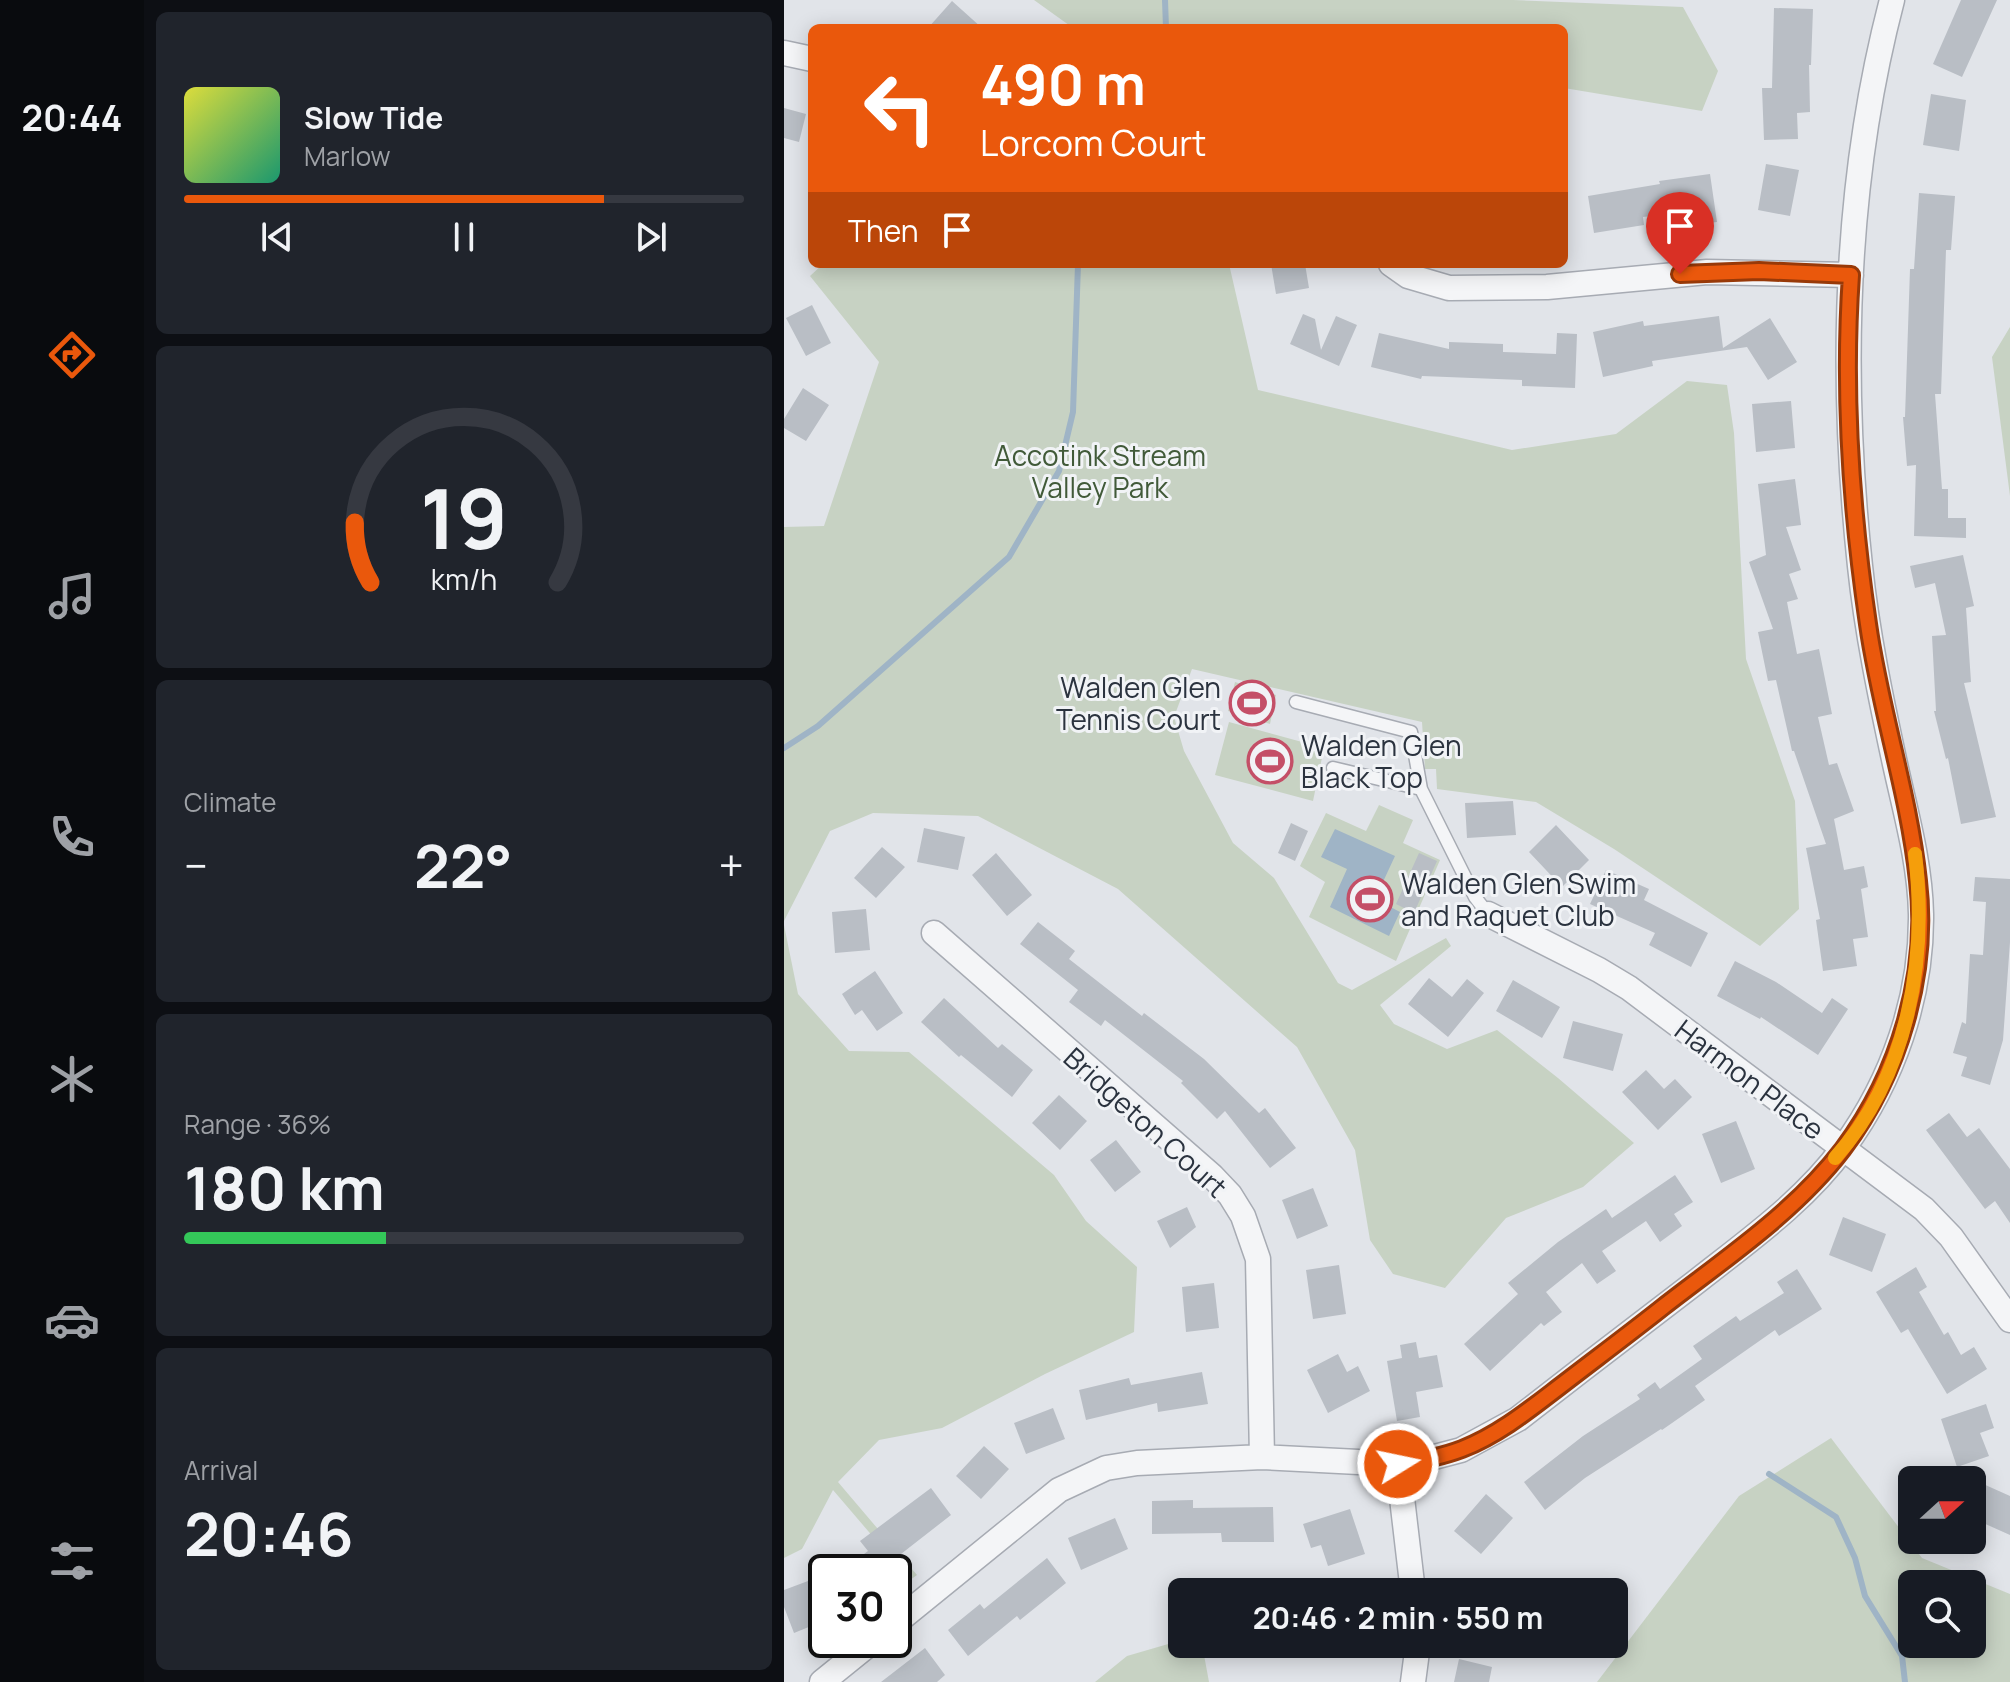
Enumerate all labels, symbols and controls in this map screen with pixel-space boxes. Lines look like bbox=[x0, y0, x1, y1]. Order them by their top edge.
text: 490 m bbox=[980, 45, 1146, 122]
icon: left bbox=[848, 56, 952, 160]
text: 20:44 bbox=[22, 93, 122, 142]
text: Slow Tide bbox=[304, 97, 443, 138]
text: Lorcom Court bbox=[980, 118, 1207, 167]
text: Marlow bbox=[304, 138, 391, 174]
pin bbox=[1646, 192, 1714, 274]
icon: arrive bbox=[1658, 204, 1702, 248]
icon: arrive bbox=[935, 208, 979, 252]
text: Then bbox=[848, 210, 919, 251]
icon: previous bbox=[255, 215, 299, 259]
icon: pause bbox=[442, 215, 486, 259]
icon: next bbox=[629, 215, 673, 259]
icon: directions bbox=[44, 327, 100, 383]
park label: Accotink Stream Valley Park bbox=[994, 436, 1206, 506]
text: 19 bbox=[420, 460, 508, 574]
text: km/h bbox=[431, 560, 497, 599]
icon: music bbox=[44, 568, 100, 624]
place label: Walden Glen Tennis Court bbox=[1056, 668, 1221, 738]
sports icon: Walden Glen Tennis Court bbox=[1228, 679, 1276, 727]
place label: Walden Glen Black Top bbox=[1301, 726, 1462, 796]
sports icon: Walden Glen Black Top bbox=[1246, 737, 1294, 785]
text: Climate bbox=[184, 784, 276, 820]
icon: phone bbox=[44, 809, 100, 865]
text: 22° bbox=[414, 824, 512, 906]
text: − bbox=[184, 835, 208, 895]
text: + bbox=[719, 835, 744, 895]
place label: Walden Glen Swim and Raquet Club bbox=[1401, 864, 1636, 934]
sports icon: Walden Glen Swim and Raquet Club bbox=[1346, 875, 1394, 923]
street label: Harmon Place bbox=[1668, 1010, 1832, 1148]
street label: Bridgeton Court bbox=[1056, 1039, 1236, 1205]
icon: climate bbox=[44, 1051, 100, 1107]
text: Range · 36% bbox=[184, 1106, 331, 1142]
text: 180 km bbox=[184, 1146, 385, 1228]
icon: car bbox=[44, 1292, 100, 1348]
position arrow bbox=[1356, 1422, 1440, 1506]
text: Arrival bbox=[184, 1452, 258, 1488]
north arrow bbox=[1898, 1466, 1986, 1554]
map controls bbox=[1898, 1466, 1986, 1658]
text: 20:46 bbox=[184, 1492, 354, 1574]
icon: filters bbox=[44, 1533, 100, 1589]
speed limit sign: 30 bbox=[808, 1554, 912, 1658]
button: search bbox=[1898, 1570, 1986, 1658]
text: 20:46 · 2 min · 550 m bbox=[1253, 1597, 1543, 1638]

